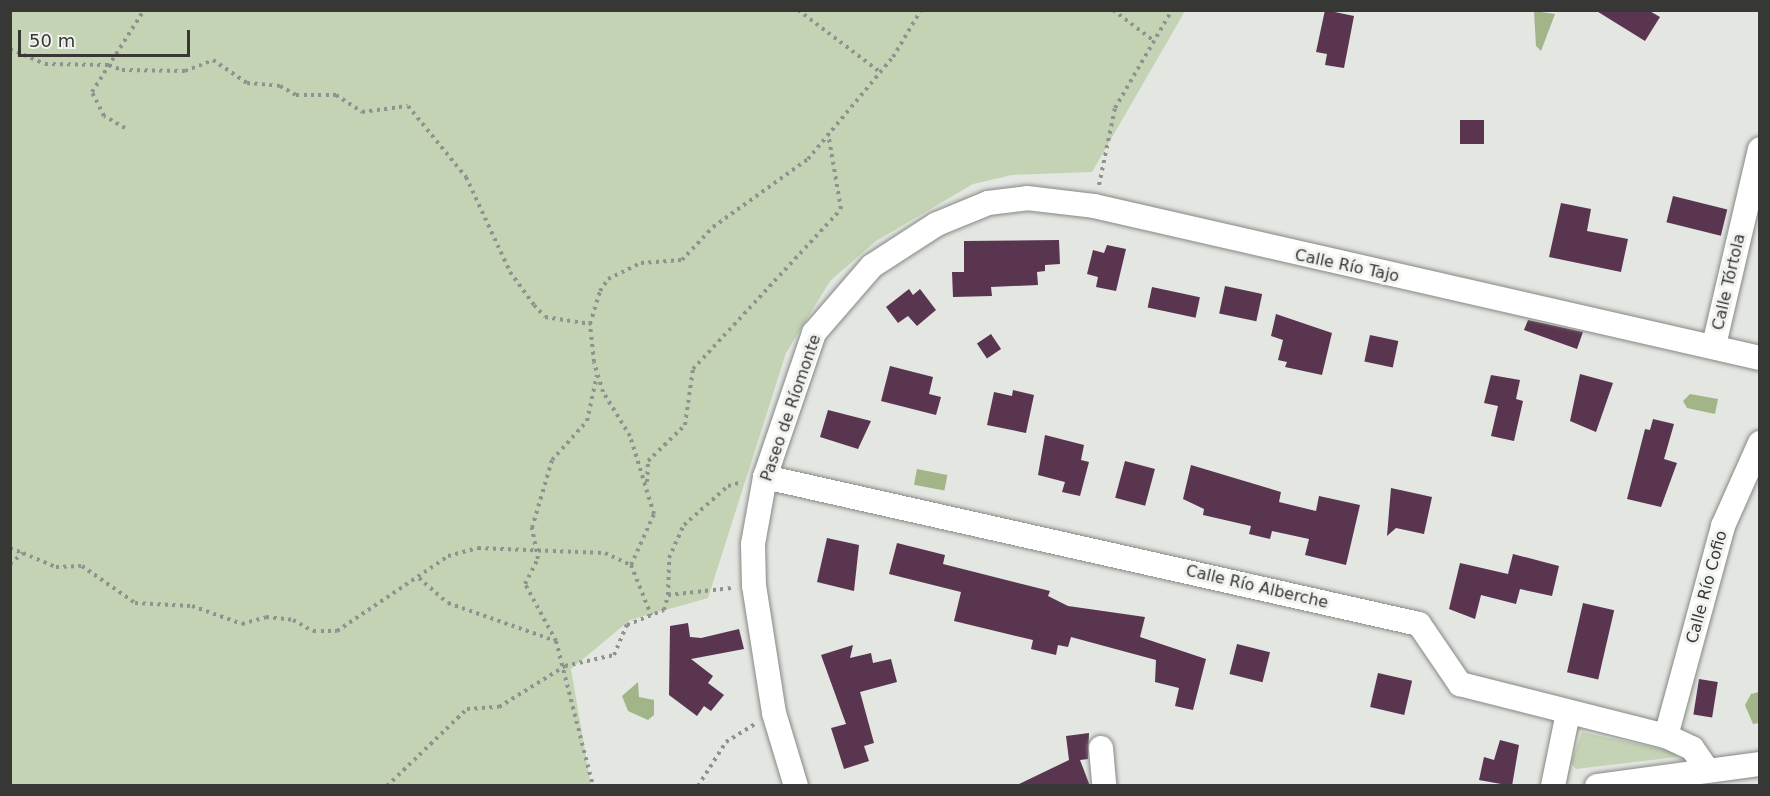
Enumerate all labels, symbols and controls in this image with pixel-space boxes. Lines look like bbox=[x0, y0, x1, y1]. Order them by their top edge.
scale bar bbox=[21, 18, 194, 56]
text: 50 m bbox=[29, 30, 75, 51]
street label: Calle Tórtola bbox=[1709, 232, 1749, 332]
street label: Calle Río Tajo bbox=[1293, 246, 1401, 286]
street label: Paseo de Ríomonte bbox=[757, 332, 825, 484]
street label: Calle Río Cofio bbox=[1683, 528, 1731, 646]
street label: Calle Río Alberche bbox=[1184, 561, 1330, 613]

